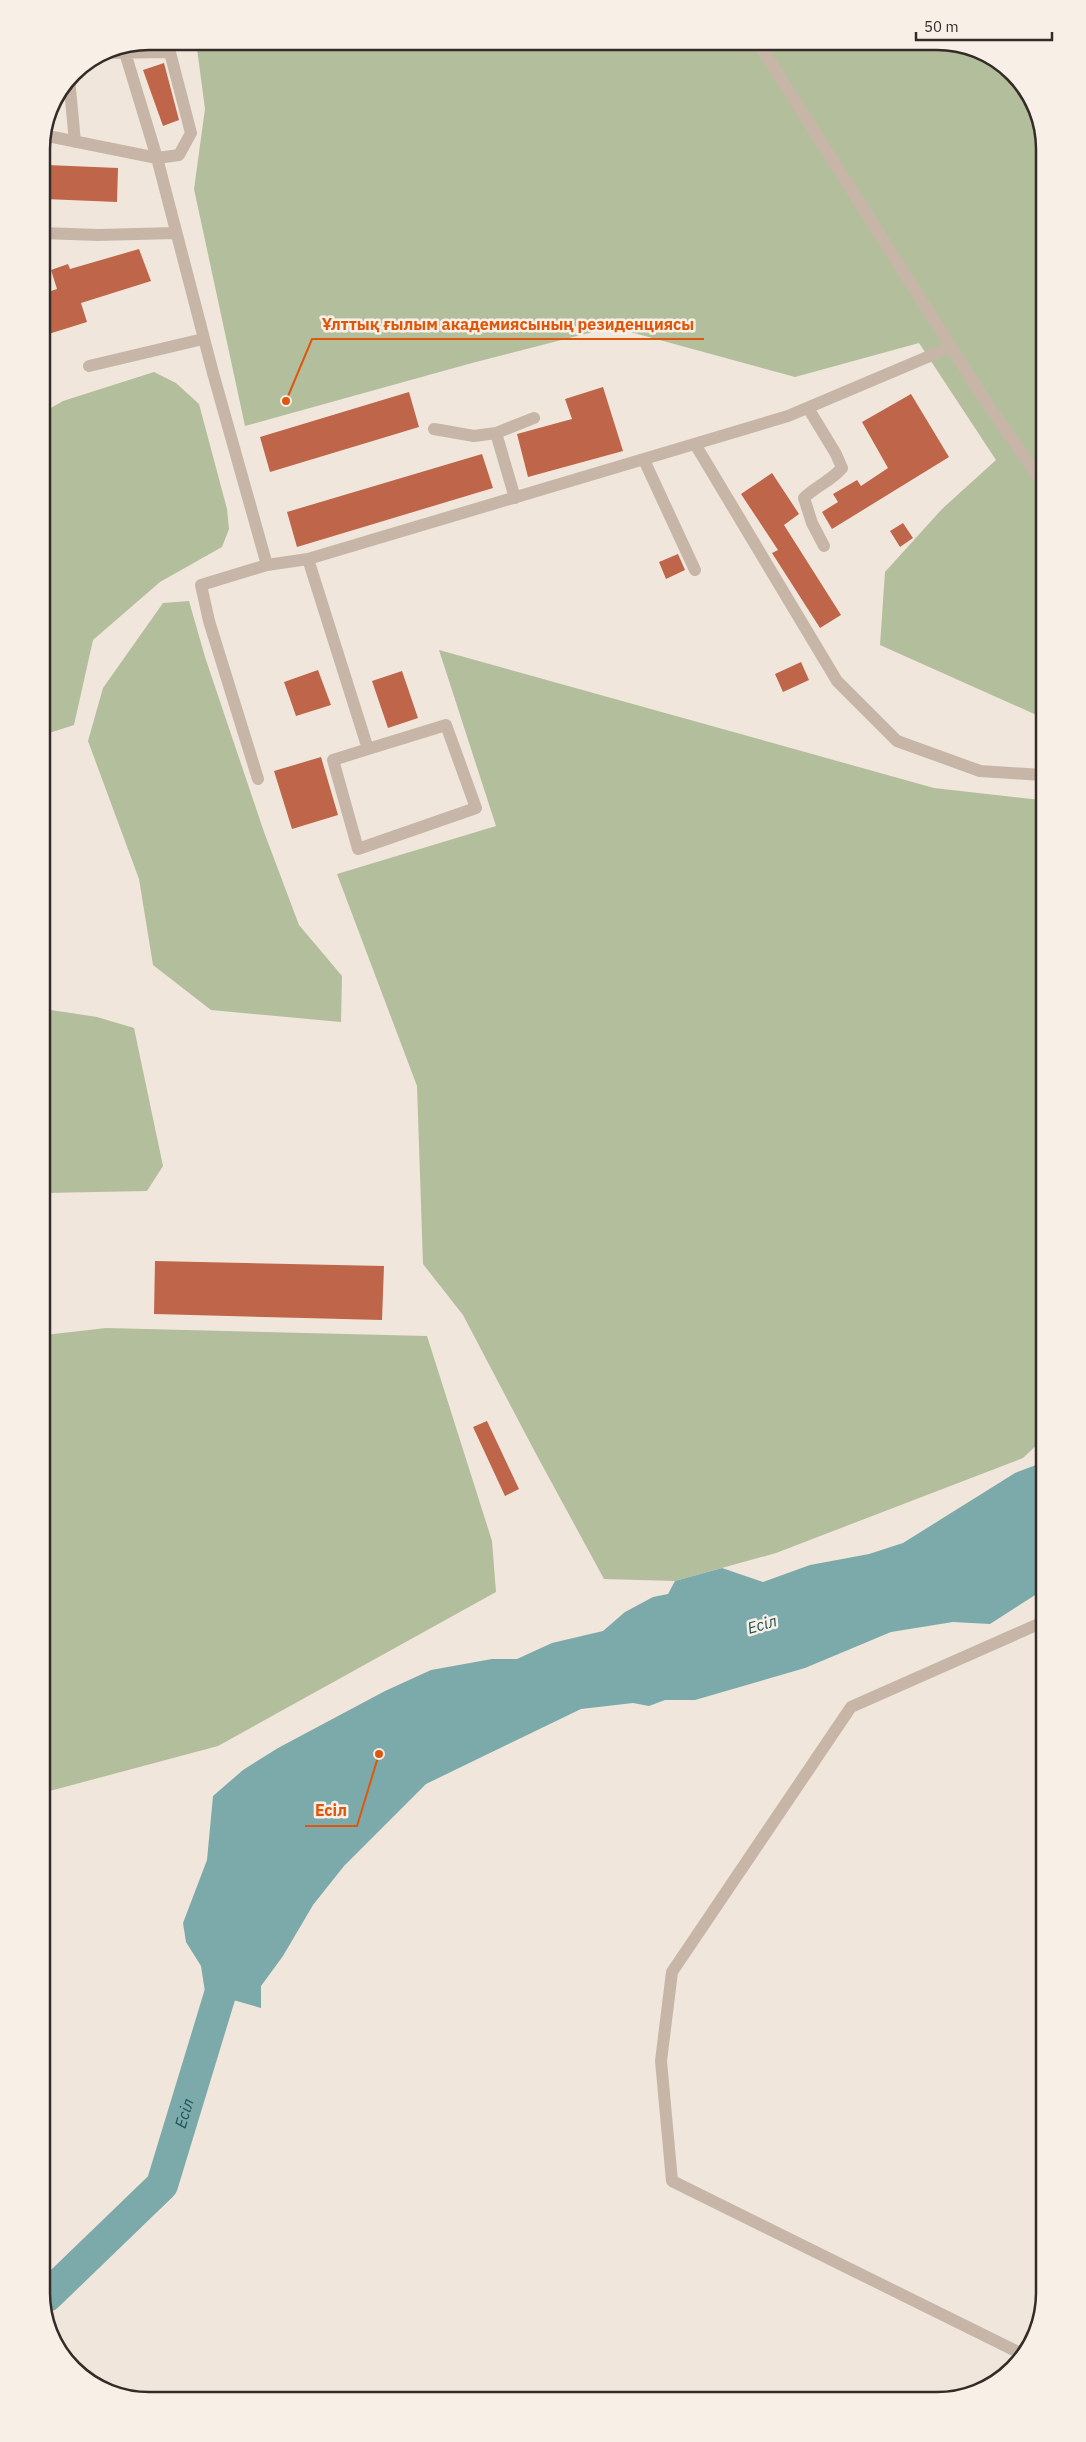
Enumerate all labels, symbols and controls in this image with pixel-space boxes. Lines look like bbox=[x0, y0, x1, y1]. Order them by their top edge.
scale bar bbox=[916, 10, 1052, 42]
text: 50 m bbox=[924, 17, 959, 36]
callout: Ұлттық ғылым академиясының резиденциясы bbox=[312, 308, 704, 339]
text: Ұлттық ғылым академиясының резиденциясы bbox=[322, 314, 694, 334]
water label: Есіл bbox=[745, 1610, 780, 1638]
callout: Есіл bbox=[305, 1795, 357, 1826]
text: Есіл bbox=[315, 1800, 347, 1820]
water label: Есіл bbox=[170, 2095, 198, 2130]

